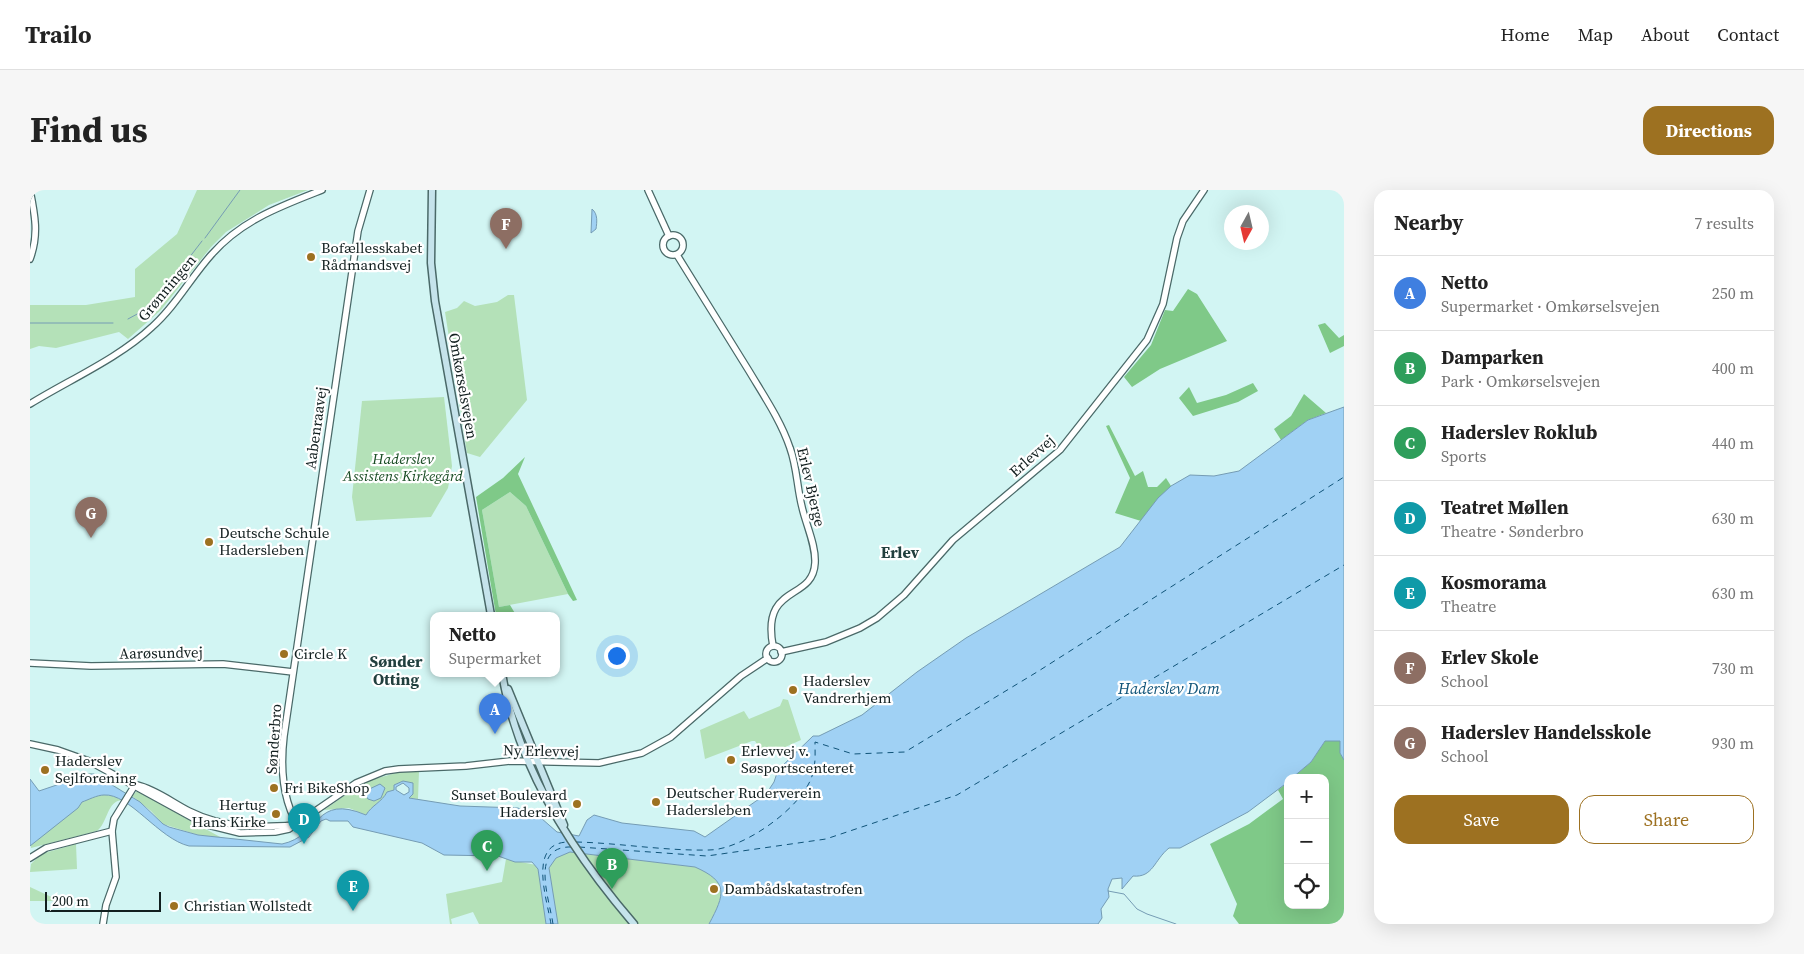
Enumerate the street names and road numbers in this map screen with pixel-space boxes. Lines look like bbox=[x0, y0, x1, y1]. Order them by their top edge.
street label: Grønningen bbox=[133, 250, 201, 325]
street label: Omkørselsvejen bbox=[444, 331, 483, 441]
street label: Aabenraavej bbox=[299, 385, 332, 471]
street label: Erlevvej bbox=[1005, 430, 1059, 482]
street label: Erlev Bjerge bbox=[792, 445, 831, 529]
street label: Aarøsundvej bbox=[119, 641, 203, 664]
street label: Sønderbro bbox=[261, 703, 286, 775]
street label: Ny Erlevvej bbox=[503, 739, 579, 762]

